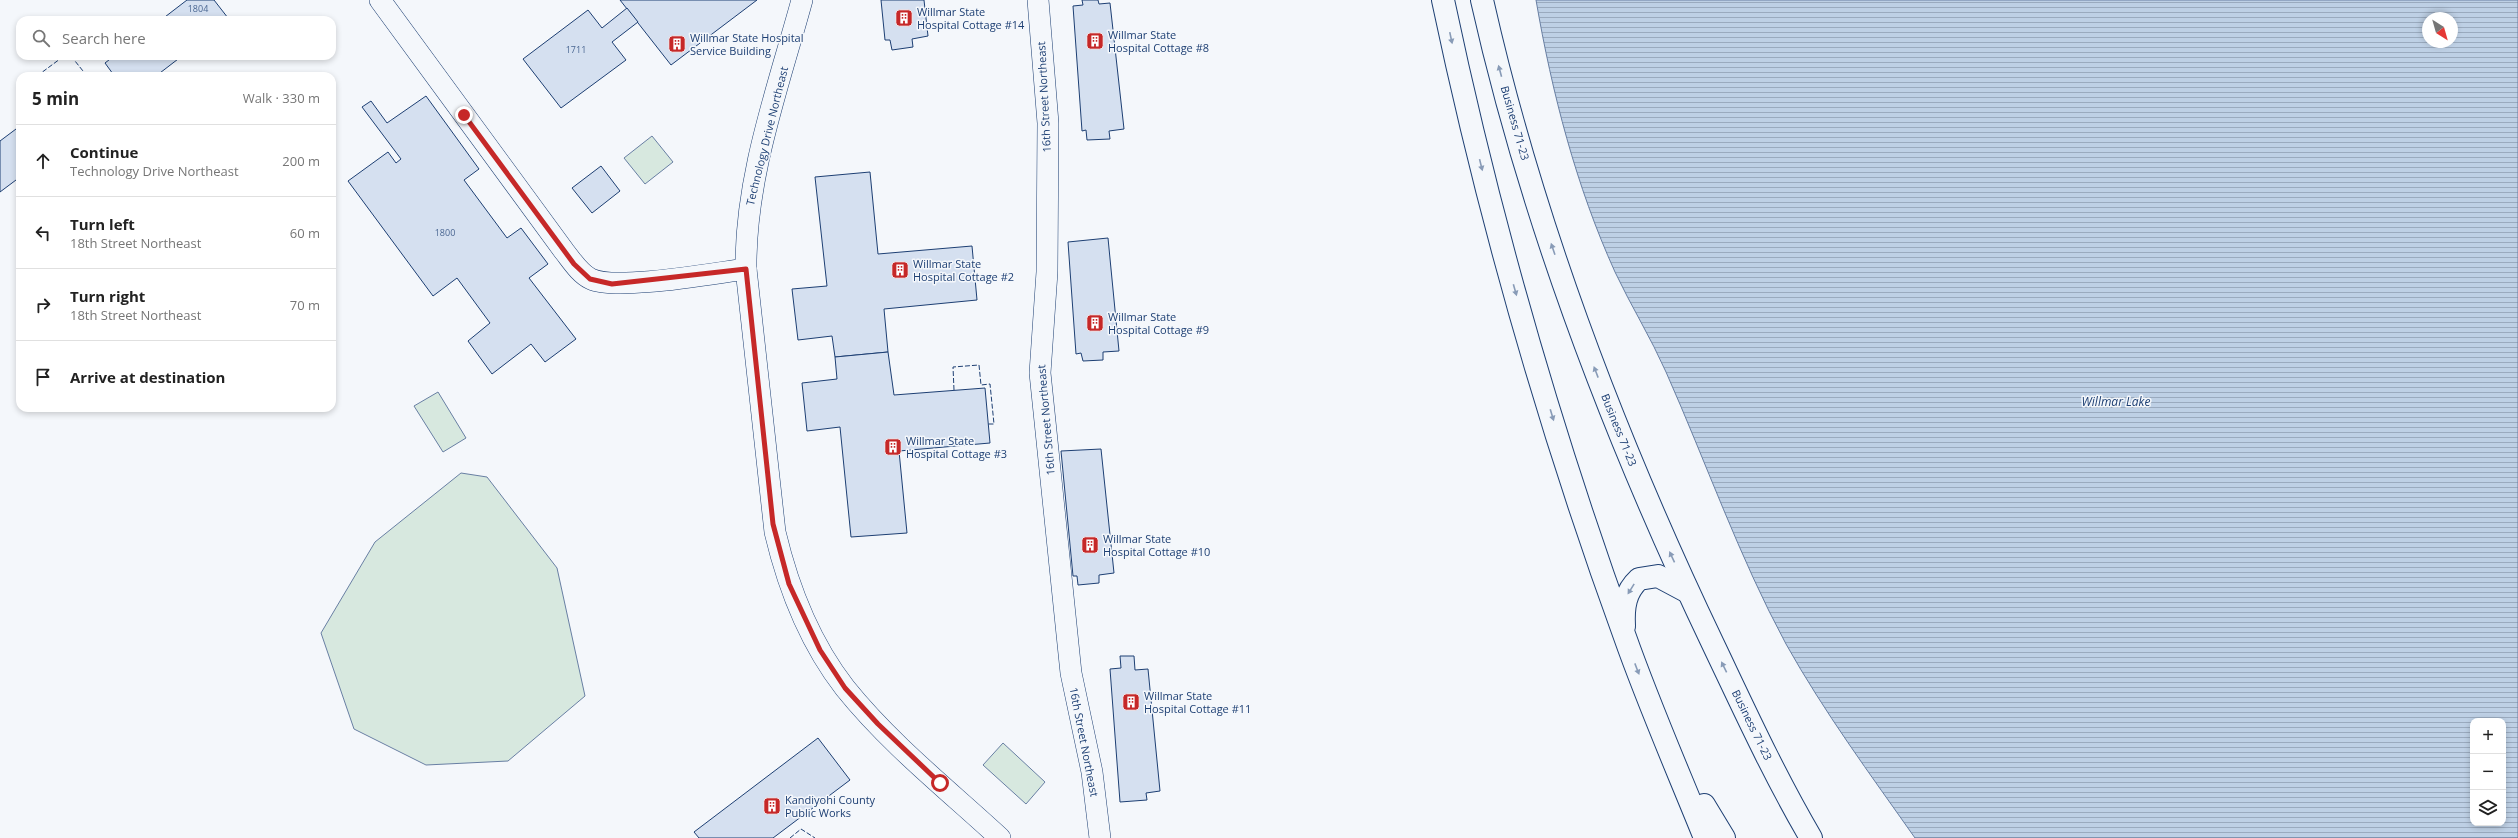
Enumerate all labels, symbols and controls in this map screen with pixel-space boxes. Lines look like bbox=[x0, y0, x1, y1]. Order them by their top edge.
house number: 1804 bbox=[188, 2, 208, 15]
place label: Willmar State Hospital Cottage #14 bbox=[917, 4, 1025, 32]
building icon: Willmar State Hospital Cottage #14 bbox=[894, 8, 914, 28]
north arrow bbox=[2422, 12, 2458, 48]
search box bbox=[16, 16, 336, 60]
icon: search bbox=[30, 27, 52, 49]
place label: Willmar State Hospital Cottage #8 bbox=[1108, 27, 1209, 55]
text: Search here bbox=[62, 28, 146, 48]
place label: Willmar State Hospital Service Building bbox=[690, 30, 803, 58]
building icon: Willmar State Hospital Cottage #8 bbox=[1085, 31, 1105, 51]
one-way arrow bbox=[1448, 32, 1454, 44]
building icon: Willmar State Hospital Service Building bbox=[667, 34, 687, 54]
street label: 16th Street Northeast bbox=[1033, 41, 1054, 153]
house number: 1711 bbox=[566, 43, 586, 56]
street label: Technology Drive Northeast bbox=[742, 65, 791, 207]
one-way arrow bbox=[1497, 65, 1503, 77]
street label: Business 71-23 bbox=[1498, 84, 1533, 162]
text: 5 min bbox=[32, 87, 79, 110]
text: Walk · 330 m bbox=[243, 89, 320, 107]
route end bbox=[455, 106, 473, 124]
text: Continue bbox=[70, 142, 138, 162]
icon: ahead bbox=[32, 150, 54, 172]
text: 200 m bbox=[282, 152, 320, 170]
one-way arrow bbox=[1479, 158, 1485, 171]
text: Technology Drive Northeast bbox=[70, 162, 239, 180]
text: Turn left bbox=[70, 214, 135, 234]
icon: left bbox=[32, 222, 54, 244]
text: 60 m bbox=[290, 224, 320, 242]
house number: 1800 bbox=[435, 226, 455, 239]
text: 18th Street Northeast bbox=[70, 234, 201, 252]
one-way arrow bbox=[1550, 243, 1556, 255]
place label: Willmar State Hospital Cottage #2 bbox=[913, 256, 1014, 284]
building icon: Willmar State Hospital Cottage #2 bbox=[890, 260, 910, 280]
one-way arrow bbox=[1512, 284, 1518, 296]
text: Turn right bbox=[70, 286, 145, 306]
icon: right bbox=[32, 294, 54, 316]
text: 70 m bbox=[290, 296, 320, 314]
text: 18th Street Northeast bbox=[70, 306, 201, 324]
place label: Willmar State Hospital Cottage #9 bbox=[1108, 309, 1209, 337]
building icon: Willmar State Hospital Cottage #9 bbox=[1085, 313, 1105, 333]
street label: 16th Street Northeast bbox=[1033, 364, 1058, 476]
icon: arrive bbox=[32, 366, 54, 388]
one-way arrow bbox=[1592, 366, 1598, 378]
text: Arrive at destination bbox=[70, 367, 225, 387]
street label: Business 71-23 bbox=[1598, 391, 1641, 468]
water label: Willmar Lake bbox=[2082, 393, 2150, 410]
one-way arrow bbox=[1549, 409, 1555, 421]
place label: Willmar State Hospital Cottage #3 bbox=[906, 433, 1007, 461]
building icon: Willmar State Hospital Cottage #3 bbox=[883, 437, 903, 457]
place label: Willmar State Hospital Cottage #10 bbox=[1103, 531, 1210, 559]
building icon: Willmar State Hospital Cottage #10 bbox=[1080, 535, 1100, 555]
one-way arrow bbox=[1669, 551, 1675, 563]
one-way arrow bbox=[1627, 583, 1634, 595]
one-way arrow bbox=[1721, 661, 1727, 673]
one-way arrow bbox=[1634, 663, 1640, 675]
street label: 16th Street Northeast bbox=[1067, 686, 1102, 798]
street label: Business 71-23 bbox=[1729, 687, 1776, 763]
place label: Willmar State Hospital Cottage #11 bbox=[1144, 688, 1251, 716]
building icon: Willmar State Hospital Cottage #11 bbox=[1121, 692, 1141, 712]
map controls bbox=[2470, 718, 2506, 826]
button: + bbox=[2470, 718, 2506, 754]
button: − bbox=[2470, 754, 2506, 790]
route start bbox=[931, 774, 949, 792]
button: layers bbox=[2470, 790, 2506, 826]
place label: Kandiyohi County Public Works bbox=[785, 792, 876, 820]
building icon: Kandiyohi County Public Works bbox=[762, 796, 782, 816]

